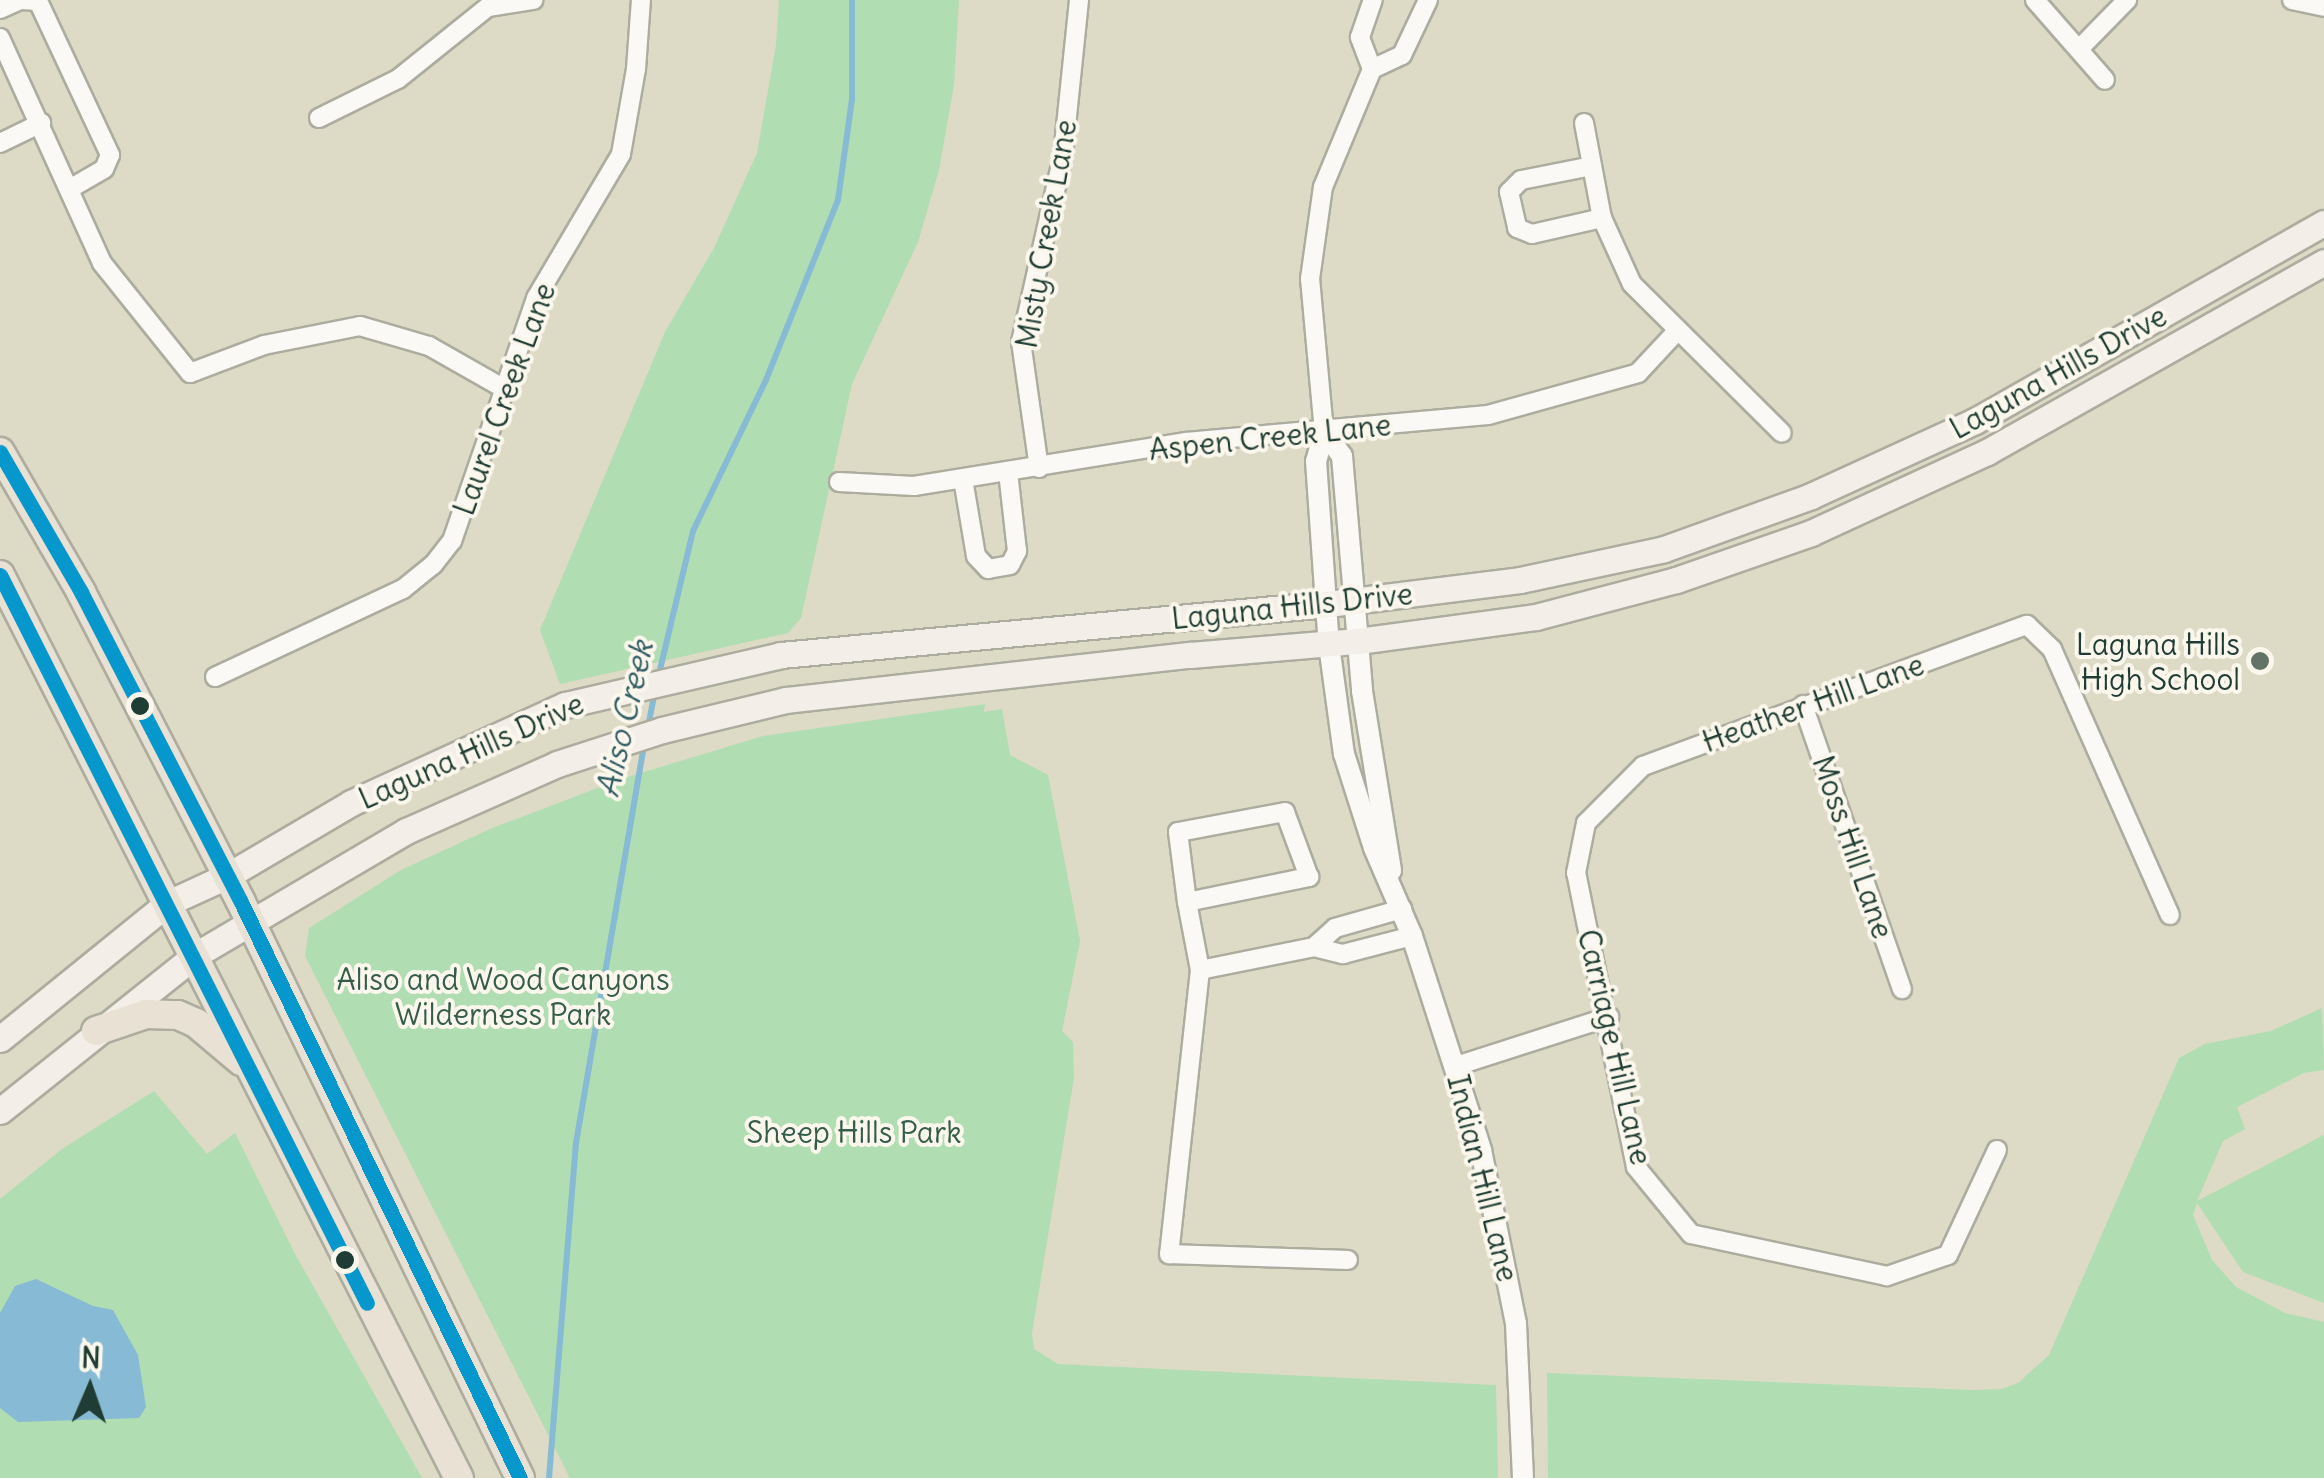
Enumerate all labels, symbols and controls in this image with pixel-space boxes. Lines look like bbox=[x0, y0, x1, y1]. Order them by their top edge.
street label: Misty Creek Lane bbox=[1008, 117, 1084, 351]
street label: Laurel Creek Lane bbox=[445, 278, 563, 520]
street label: Laguna Hills Drive bbox=[1943, 297, 2173, 447]
street label: Aspen Creek Lane bbox=[1147, 406, 1393, 468]
street label: Laguna Hills Drive bbox=[1170, 575, 1414, 637]
place label: Laguna Hills High School bbox=[2076, 626, 2240, 696]
water label: Aliso Creek bbox=[588, 637, 662, 801]
street label: Heather Hill Lane bbox=[1697, 646, 1929, 760]
marker: Laguna Hills High School bbox=[2249, 650, 2271, 672]
street label: Laguna Hills Drive bbox=[353, 685, 589, 817]
unlabelled marker bbox=[130, 696, 150, 716]
street label: Moss Hill Lane bbox=[1805, 751, 1901, 943]
street label: Carriage Hill Lane bbox=[1570, 926, 1660, 1168]
park label: Aliso and Wood Canyons Wilderness Park bbox=[336, 961, 670, 1032]
street label: Indian Hill Lane bbox=[1440, 1071, 1526, 1285]
park label: Sheep Hills Park bbox=[746, 1114, 962, 1150]
unlabelled marker bbox=[335, 1250, 355, 1270]
north arrow bbox=[40, 1338, 140, 1438]
text: N bbox=[81, 1340, 101, 1376]

